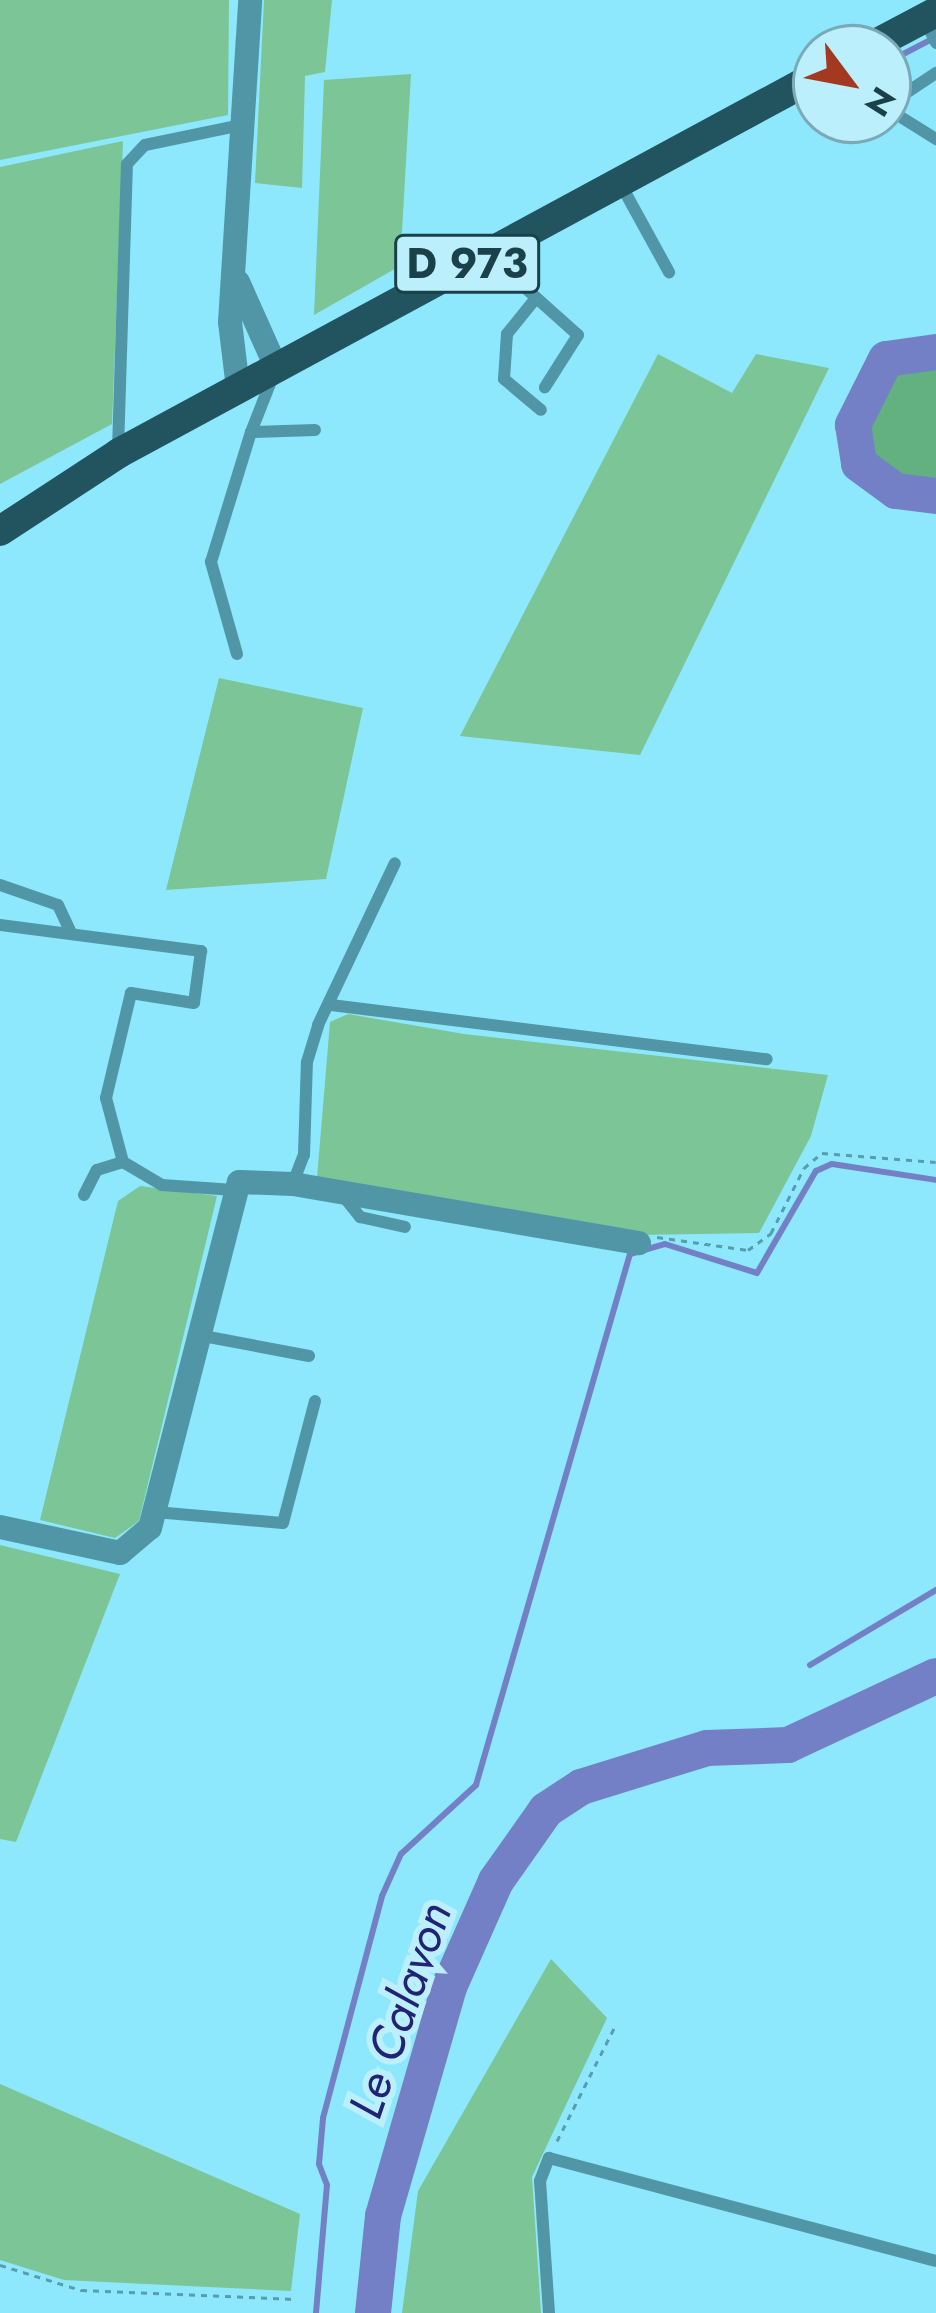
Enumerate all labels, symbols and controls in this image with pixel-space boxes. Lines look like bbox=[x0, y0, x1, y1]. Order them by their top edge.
north arrow bbox=[792, 24, 912, 144]
text: N bbox=[854, 78, 907, 125]
road number: D 973 bbox=[392, 228, 542, 300]
water label: Le Calavon bbox=[336, 1894, 464, 2126]

